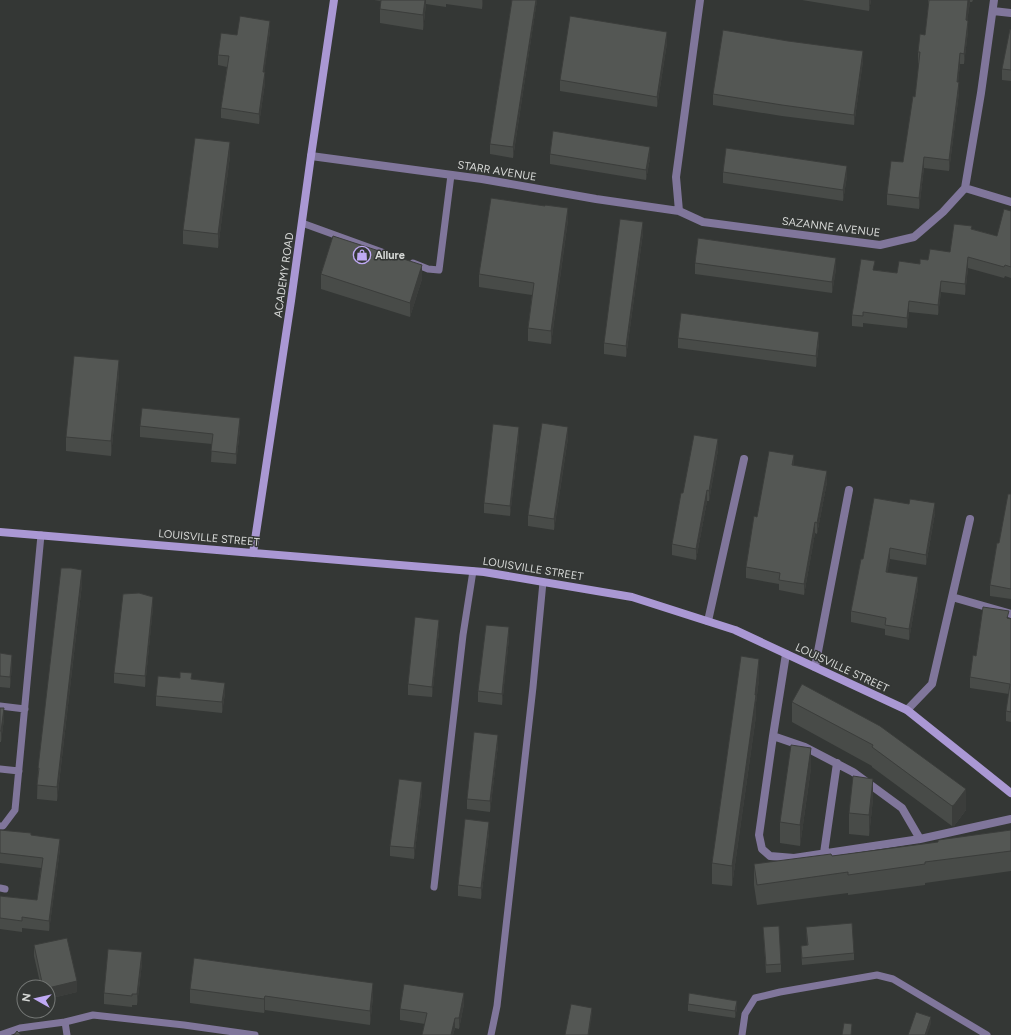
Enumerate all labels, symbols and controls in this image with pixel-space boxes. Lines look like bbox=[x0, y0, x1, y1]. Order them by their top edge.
street label: STARR AVENUE bbox=[457, 158, 537, 184]
street label: SAZANNE AVENUE bbox=[781, 215, 881, 239]
street label: ACADEMY ROAD bbox=[272, 231, 296, 318]
shop icon: Allure bbox=[352, 245, 372, 265]
place label: Allure bbox=[375, 249, 405, 262]
street label: LOUISVILLE STREET bbox=[158, 527, 260, 549]
street label: LOUISVILLE STREET bbox=[482, 555, 584, 583]
street label: LOUISVILLE STREET bbox=[793, 641, 891, 695]
north arrow bbox=[16, 979, 56, 1019]
text: N bbox=[20, 993, 34, 1003]

